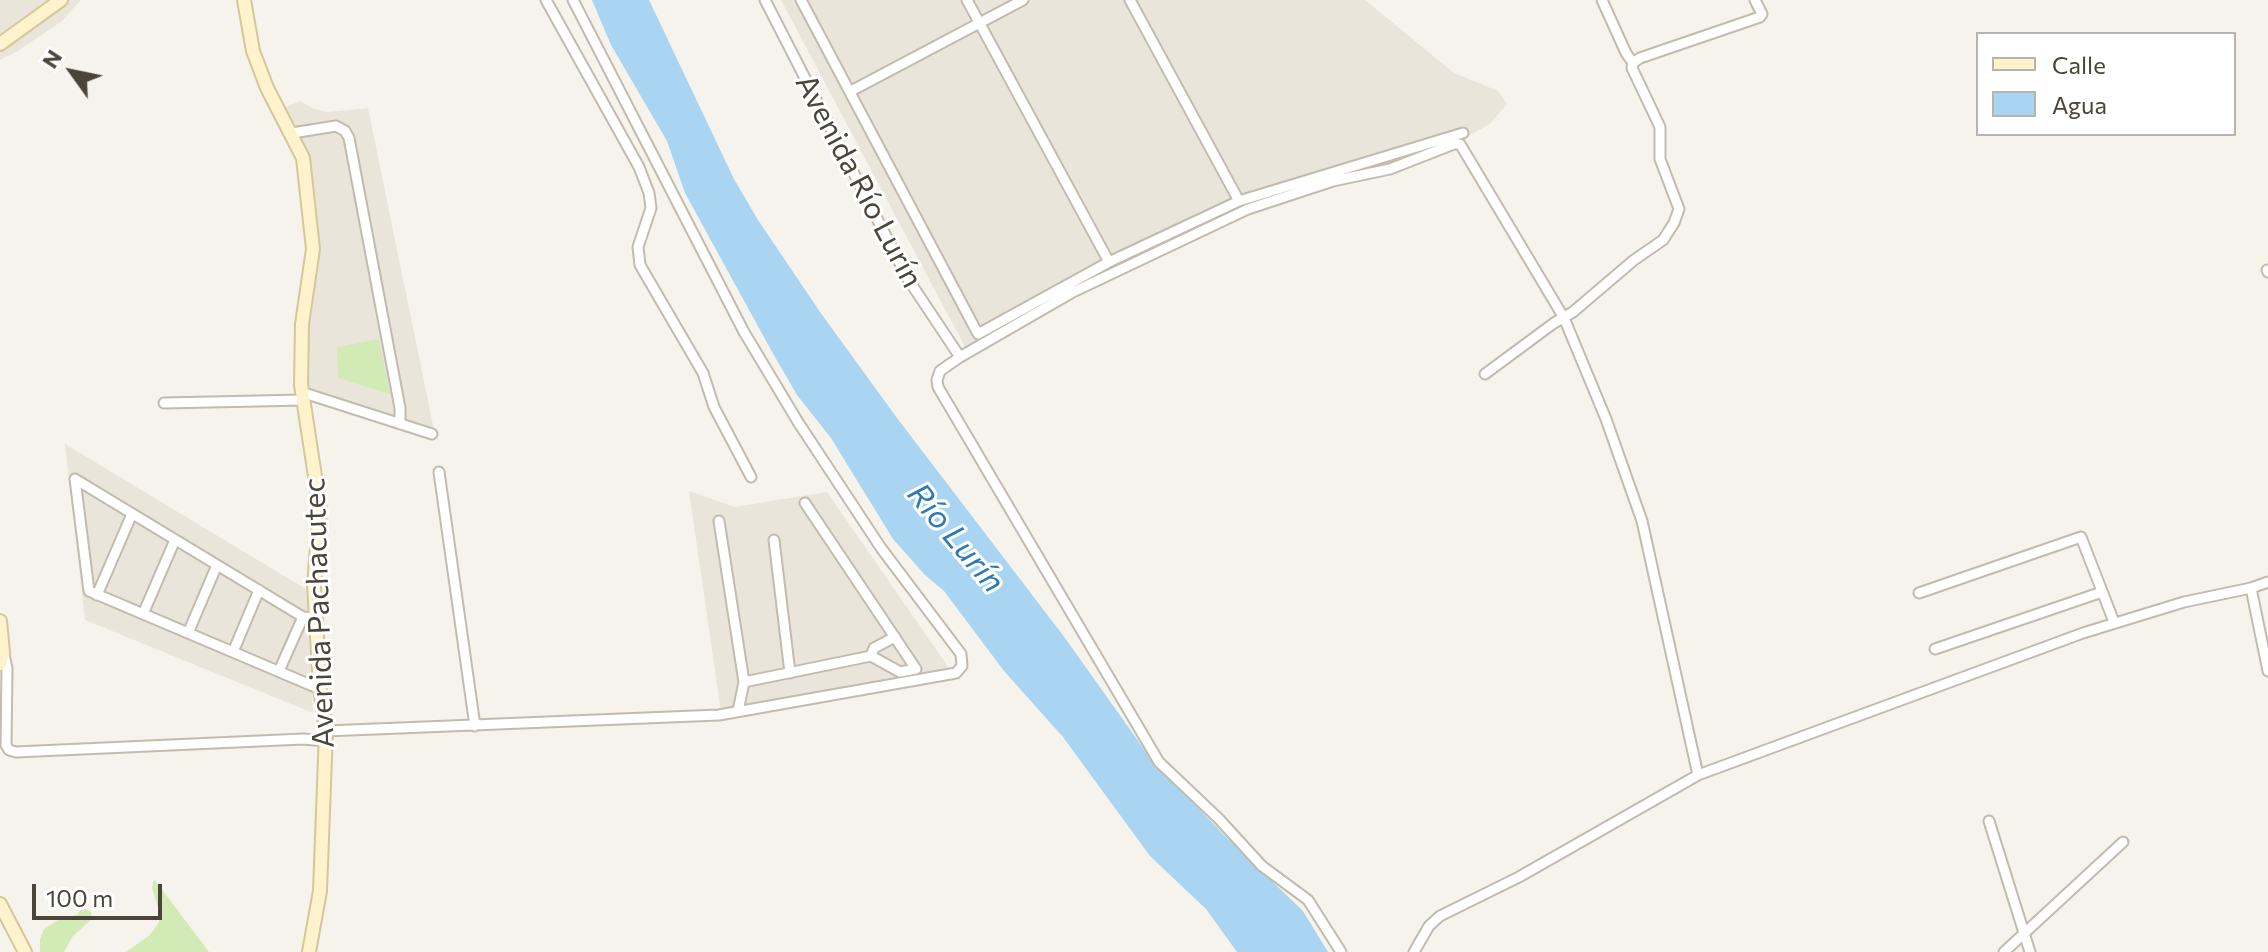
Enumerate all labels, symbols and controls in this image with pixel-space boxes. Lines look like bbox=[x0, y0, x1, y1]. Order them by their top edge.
north arrow bbox=[32, 32, 112, 112]
legend bbox=[1976, 32, 2236, 136]
text: N bbox=[36, 44, 67, 73]
text: Calle bbox=[2052, 50, 2106, 79]
street label: Avenida Río Lurín bbox=[788, 68, 930, 294]
text: Agua bbox=[2052, 90, 2107, 119]
water label: Río Lurín bbox=[899, 476, 1013, 600]
street label: Avenida Pachacutec bbox=[296, 477, 342, 749]
scale bar bbox=[36, 868, 166, 918]
text: 100 m bbox=[46, 883, 113, 912]

